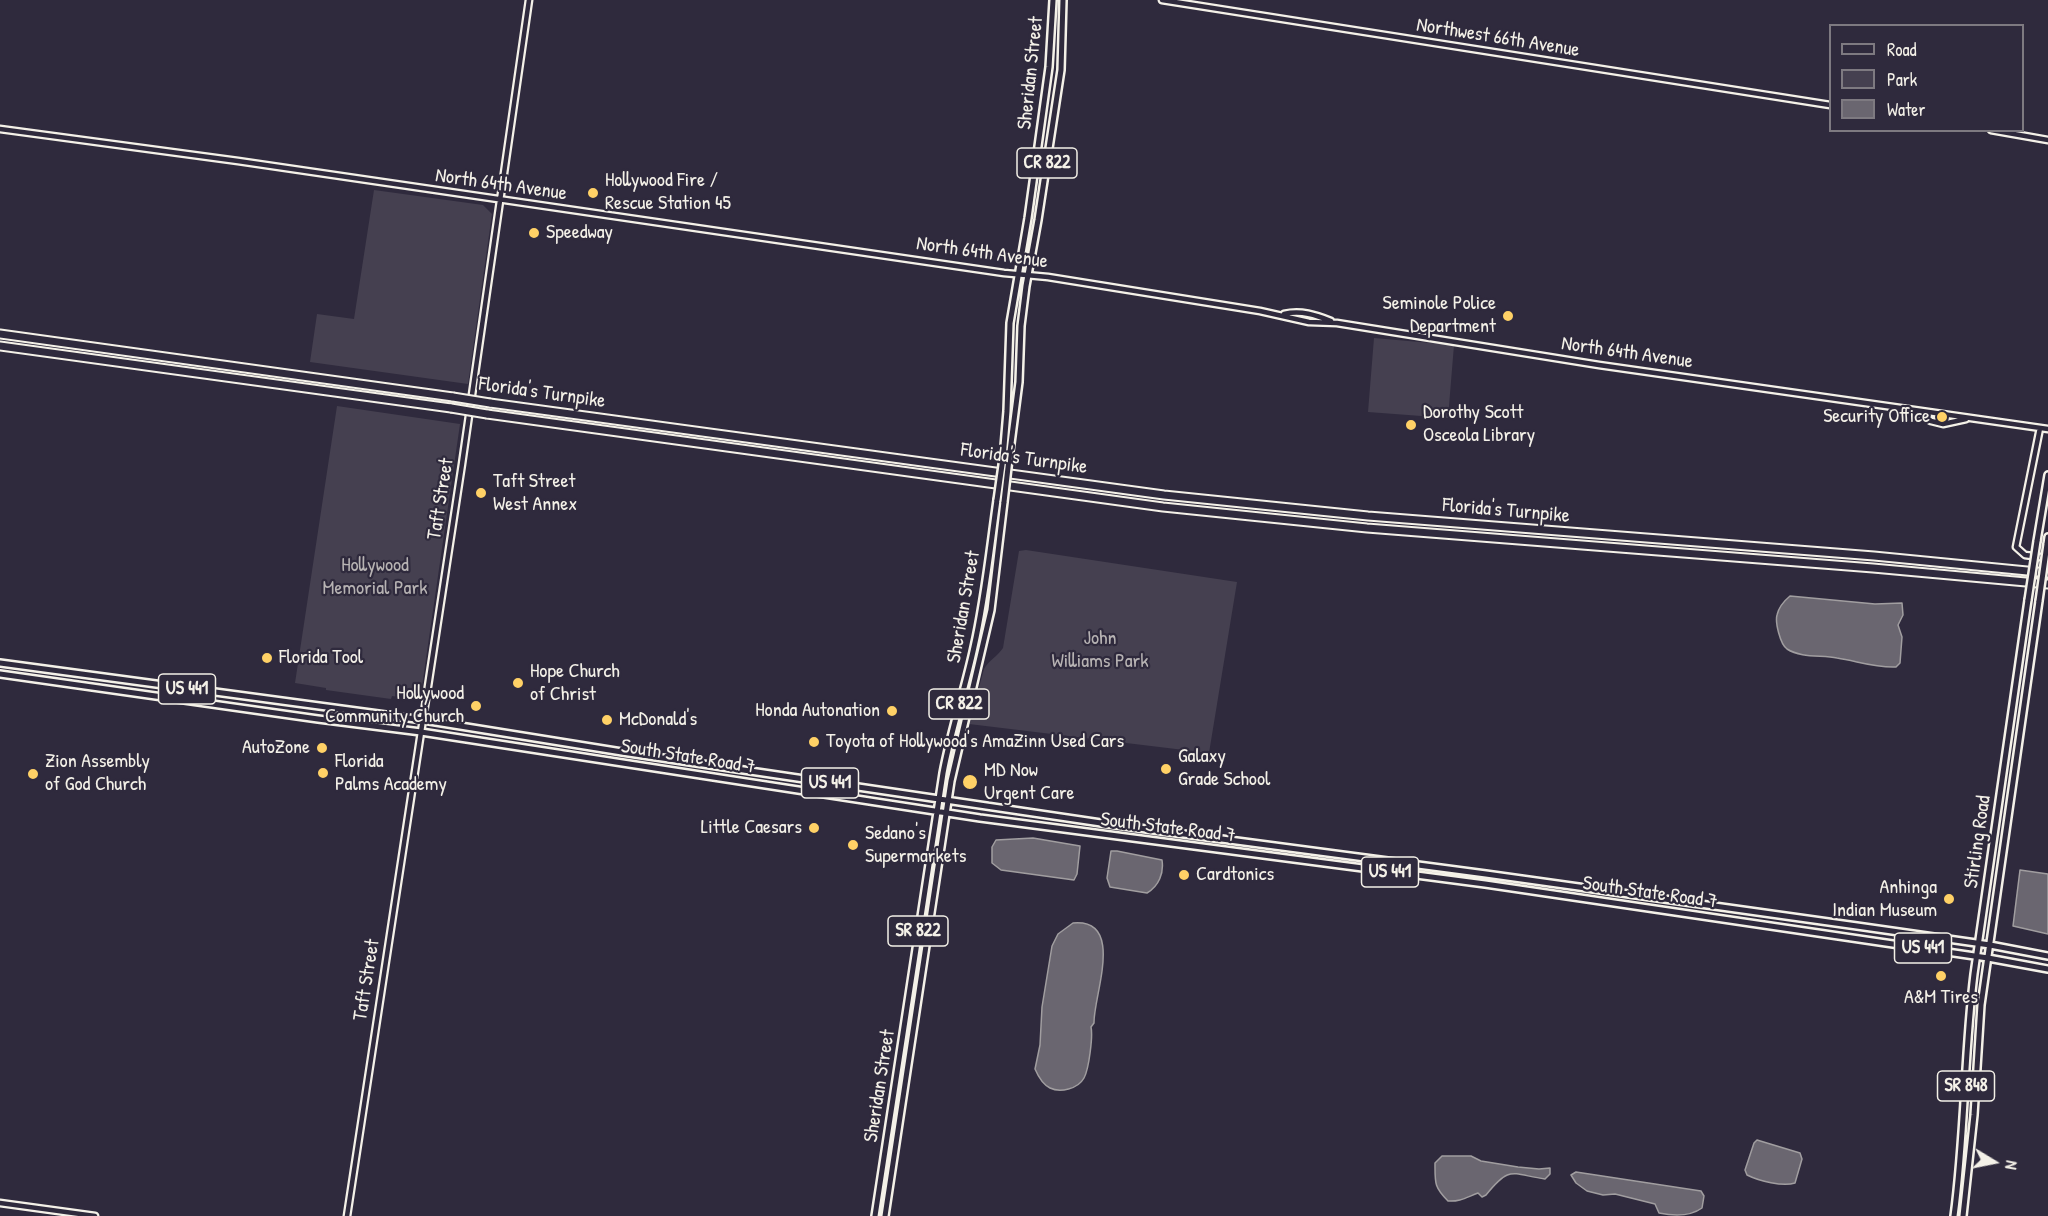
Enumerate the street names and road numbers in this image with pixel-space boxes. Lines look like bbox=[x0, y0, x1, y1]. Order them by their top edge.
street label: Northwest 66th Avenue bbox=[1415, 13, 1581, 63]
street label: Sheridan Street bbox=[1013, 15, 1049, 131]
road number: CR 822 bbox=[1017, 148, 1077, 178]
street label: North 64th Avenue bbox=[434, 164, 568, 206]
street label: North 64th Avenue bbox=[915, 232, 1049, 274]
street label: North 64th Avenue bbox=[1560, 332, 1694, 374]
street label: Florida's Turnpike bbox=[477, 372, 607, 414]
street label: Florida's Turnpike bbox=[959, 438, 1089, 480]
street label: Taft Street bbox=[423, 456, 459, 542]
street label: Florida's Turnpike bbox=[1441, 493, 1571, 529]
street label: Sheridan Street bbox=[942, 549, 986, 665]
road number: US 441 bbox=[158, 674, 216, 704]
road number: CR 822 bbox=[929, 689, 989, 719]
street label: South State Road 7 bbox=[619, 735, 757, 779]
road number: US 441 bbox=[802, 768, 858, 798]
street label: Stirling Road bbox=[1960, 794, 1996, 890]
street label: South State Road 7 bbox=[1099, 808, 1237, 848]
road number: US 441 bbox=[1362, 857, 1418, 887]
street label: South State Road 7 bbox=[1581, 872, 1719, 914]
road number: SR 822 bbox=[888, 916, 948, 946]
road number: US 441 bbox=[1894, 933, 1952, 963]
street label: Taft Street bbox=[349, 937, 385, 1023]
street label: Sheridan Street bbox=[859, 1028, 901, 1144]
road number: SR 848 bbox=[1938, 1071, 1994, 1101]

